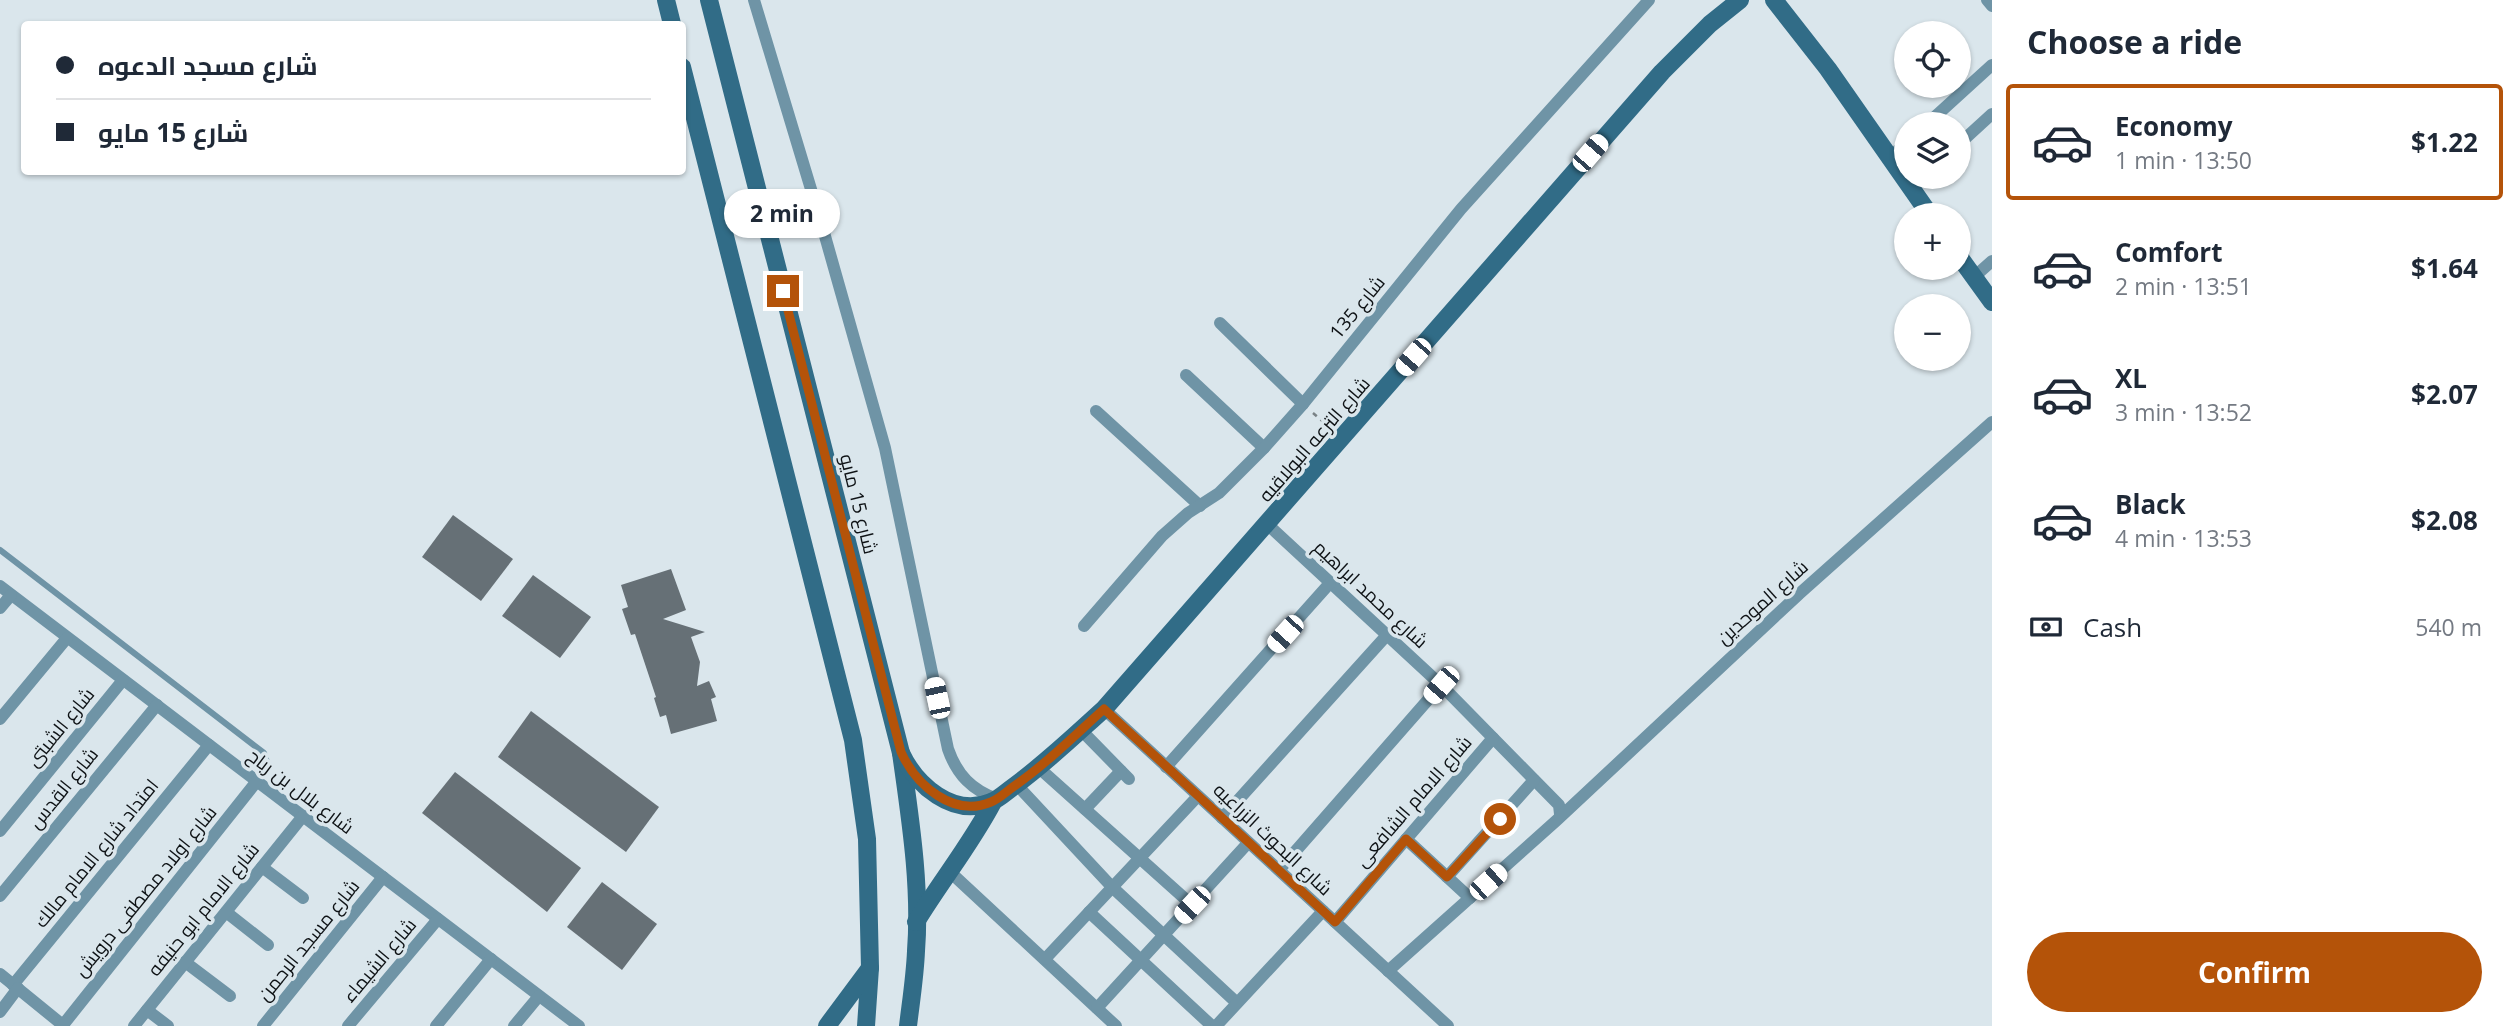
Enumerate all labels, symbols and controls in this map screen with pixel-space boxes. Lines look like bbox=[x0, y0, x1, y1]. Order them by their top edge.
text: Choose a ride bbox=[2027, 20, 2242, 63]
map controls bbox=[1894, 21, 1971, 371]
button: locate bbox=[1894, 21, 1971, 98]
text: شارع مسجد الدعوه bbox=[98, 47, 318, 83]
text: Economy bbox=[2115, 108, 2233, 144]
icon: car bbox=[2031, 111, 2094, 174]
button: layers bbox=[1894, 112, 1971, 189]
text: شارع 15 مايو bbox=[98, 114, 248, 150]
text: $1.22 bbox=[2411, 124, 2478, 160]
car bbox=[1569, 130, 1612, 176]
text: 1 min · 13:50 bbox=[2115, 144, 2252, 176]
callout: 2 min bbox=[725, 190, 841, 238]
text: 2 min bbox=[750, 197, 814, 229]
button: + bbox=[1894, 203, 1971, 280]
text: Comfort bbox=[2115, 234, 2222, 270]
icon: car bbox=[2031, 237, 2094, 300]
text: $1.64 bbox=[2411, 250, 2478, 286]
street label: شارع 135 bbox=[1324, 270, 1391, 345]
text: 2 min · 13:51 bbox=[2115, 270, 2252, 302]
route end bbox=[767, 275, 799, 307]
button: − bbox=[1894, 294, 1971, 371]
car bbox=[1392, 334, 1435, 380]
text: XL bbox=[2115, 360, 2147, 396]
icon: car bbox=[2031, 363, 2094, 426]
street label: شارع الترعه البولاقيه bbox=[1252, 371, 1376, 508]
text: $2.07 bbox=[2411, 376, 2478, 412]
text: 3 min · 13:52 bbox=[2115, 396, 2252, 428]
street label: شارع 15 مايو bbox=[833, 451, 884, 557]
text: Black bbox=[2115, 486, 2186, 522]
icon: car bbox=[2031, 489, 2094, 552]
text: $2.08 bbox=[2411, 502, 2478, 538]
text: 4 min · 13:53 bbox=[2115, 522, 2252, 554]
street label: شارع محمد ابراهيم bbox=[1307, 534, 1434, 655]
street label: شارع الموحدين bbox=[1711, 554, 1814, 651]
icon: cash bbox=[2027, 608, 2065, 646]
text: Cash bbox=[2083, 609, 2142, 645]
car bbox=[1264, 611, 1307, 657]
text: 540 m bbox=[2415, 611, 2482, 643]
car bbox=[1420, 662, 1463, 708]
car bbox=[923, 675, 952, 721]
street label: شارع الشبتى bbox=[20, 682, 101, 773]
street label: شارع الامام الشافعى bbox=[1349, 730, 1478, 873]
street label: شارع القدس bbox=[22, 742, 105, 835]
street label: شارع بلال بن رباح bbox=[242, 742, 360, 840]
street label: امتداد شارع الامام مالك bbox=[28, 773, 165, 934]
street label: شارع البحوث الزراعيه bbox=[1207, 777, 1338, 902]
street label: شارع اولاد مصطفى درويش bbox=[68, 800, 223, 983]
route start bbox=[1484, 803, 1516, 835]
street label: شارع الامام ابو حنيفه bbox=[141, 837, 266, 982]
car bbox=[1466, 860, 1511, 904]
street label: شارع مسجد الرحمن bbox=[251, 874, 366, 1007]
car bbox=[1170, 882, 1215, 928]
street label: شارع الشيماء bbox=[336, 912, 423, 1008]
button: Confirm bbox=[2027, 932, 2482, 1012]

